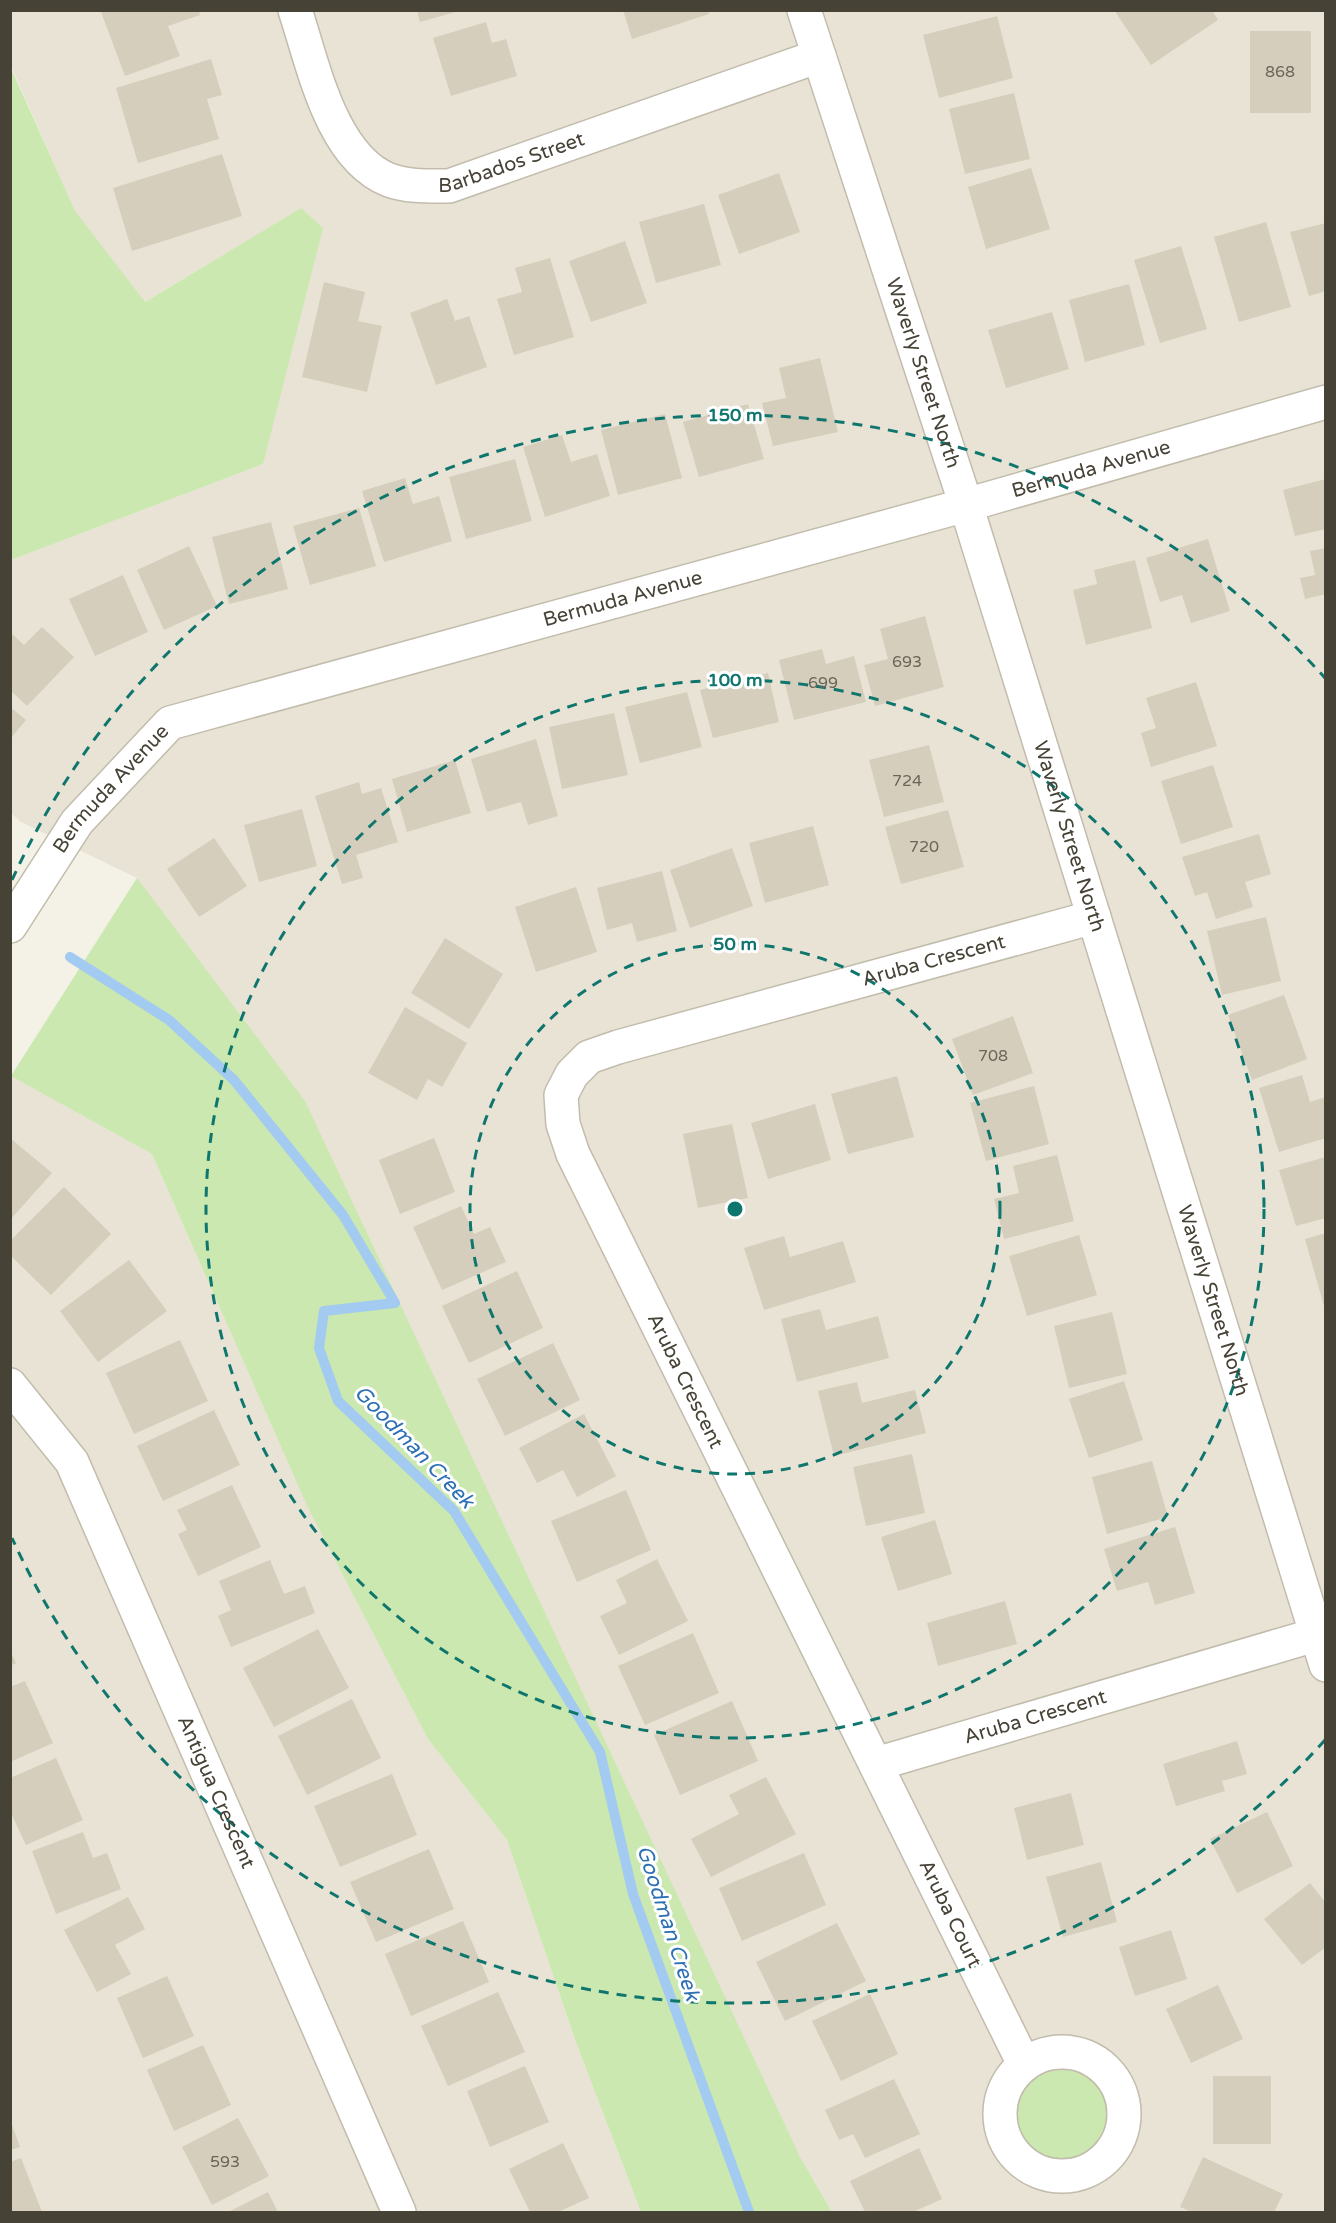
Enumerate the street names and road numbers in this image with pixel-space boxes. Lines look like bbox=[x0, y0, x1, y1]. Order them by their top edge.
street label: Barbados Street bbox=[438, 127, 588, 198]
street label: Waverly Street North bbox=[881, 275, 965, 471]
street label: Bermuda Avenue bbox=[1009, 435, 1173, 503]
street label: Bermuda Avenue bbox=[541, 566, 705, 632]
street label: Bermuda Avenue bbox=[48, 720, 174, 858]
street label: Waverly Street North bbox=[1028, 738, 1110, 935]
street label: Aruba Crescent bbox=[859, 930, 1008, 992]
street label: Waverly Street North bbox=[1172, 1202, 1254, 1399]
street label: Aruba Crescent bbox=[642, 1310, 728, 1453]
street label: Aruba Crescent bbox=[961, 1685, 1110, 1749]
street label: Antigua Crescent bbox=[172, 1712, 260, 1873]
street label: Aruba Court bbox=[914, 1856, 987, 1972]

